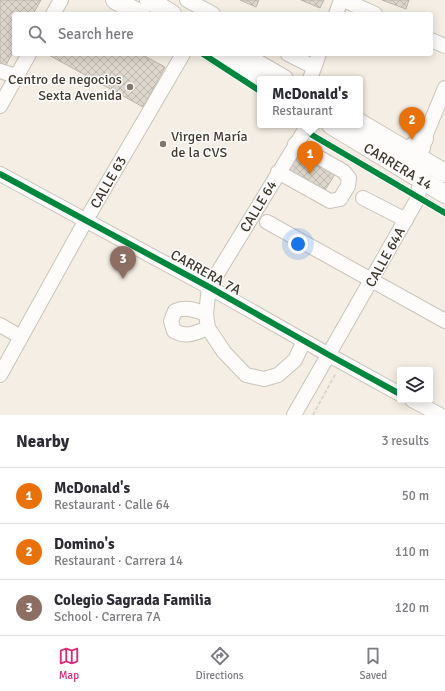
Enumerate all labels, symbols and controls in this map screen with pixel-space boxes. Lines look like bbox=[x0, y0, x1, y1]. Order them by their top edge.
search box bbox=[12, 12, 433, 56]
icon: search bbox=[26, 23, 48, 45]
text: Search here bbox=[58, 25, 134, 43]
place label: Centro de negocios Sexta Avenida bbox=[8, 71, 122, 104]
popup bbox=[257, 76, 363, 128]
marker: Centro de negocios Sexta Avenida bbox=[125, 82, 135, 92]
text: McDonald's bbox=[272, 85, 348, 103]
text: Restaurant bbox=[272, 103, 333, 119]
pin: 2 bbox=[399, 107, 425, 140]
place label: Virgen María de la CVS bbox=[171, 128, 248, 161]
marker: Virgen María de la CVS bbox=[158, 139, 168, 149]
street label: CARRERA 14 bbox=[360, 139, 435, 194]
pin: 1 bbox=[297, 141, 323, 174]
street label: CALLE 63 bbox=[87, 153, 130, 211]
street label: CALLE 64 bbox=[236, 177, 281, 235]
street label: CALLE 64A bbox=[362, 224, 409, 290]
your location bbox=[288, 234, 308, 254]
pin: 3 bbox=[110, 246, 136, 279]
street label: CARRERA 7A bbox=[168, 246, 244, 299]
map controls bbox=[397, 367, 433, 403]
button: layers bbox=[397, 367, 433, 403]
text: Nearby bbox=[16, 431, 69, 452]
text: 3 results bbox=[381, 433, 429, 449]
text: McDonald's bbox=[54, 479, 130, 497]
text: 1 bbox=[25, 488, 33, 504]
text: 50 m bbox=[402, 488, 429, 504]
text: Restaurant · Calle 64 bbox=[54, 497, 170, 513]
text: Domino's bbox=[54, 535, 115, 553]
text: 2 bbox=[25, 544, 33, 560]
text: 110 m bbox=[395, 544, 429, 560]
text: Restaurant · Carrera 14 bbox=[54, 553, 183, 569]
text: Colegio Sagrada Familia bbox=[54, 591, 211, 609]
text: 3 bbox=[25, 600, 33, 616]
text: 120 m bbox=[395, 600, 429, 616]
text: School · Carrera 7A bbox=[54, 609, 161, 625]
tab: Map bbox=[58, 645, 80, 682]
tab: Directions bbox=[196, 645, 244, 682]
tab: Saved bbox=[359, 645, 387, 682]

